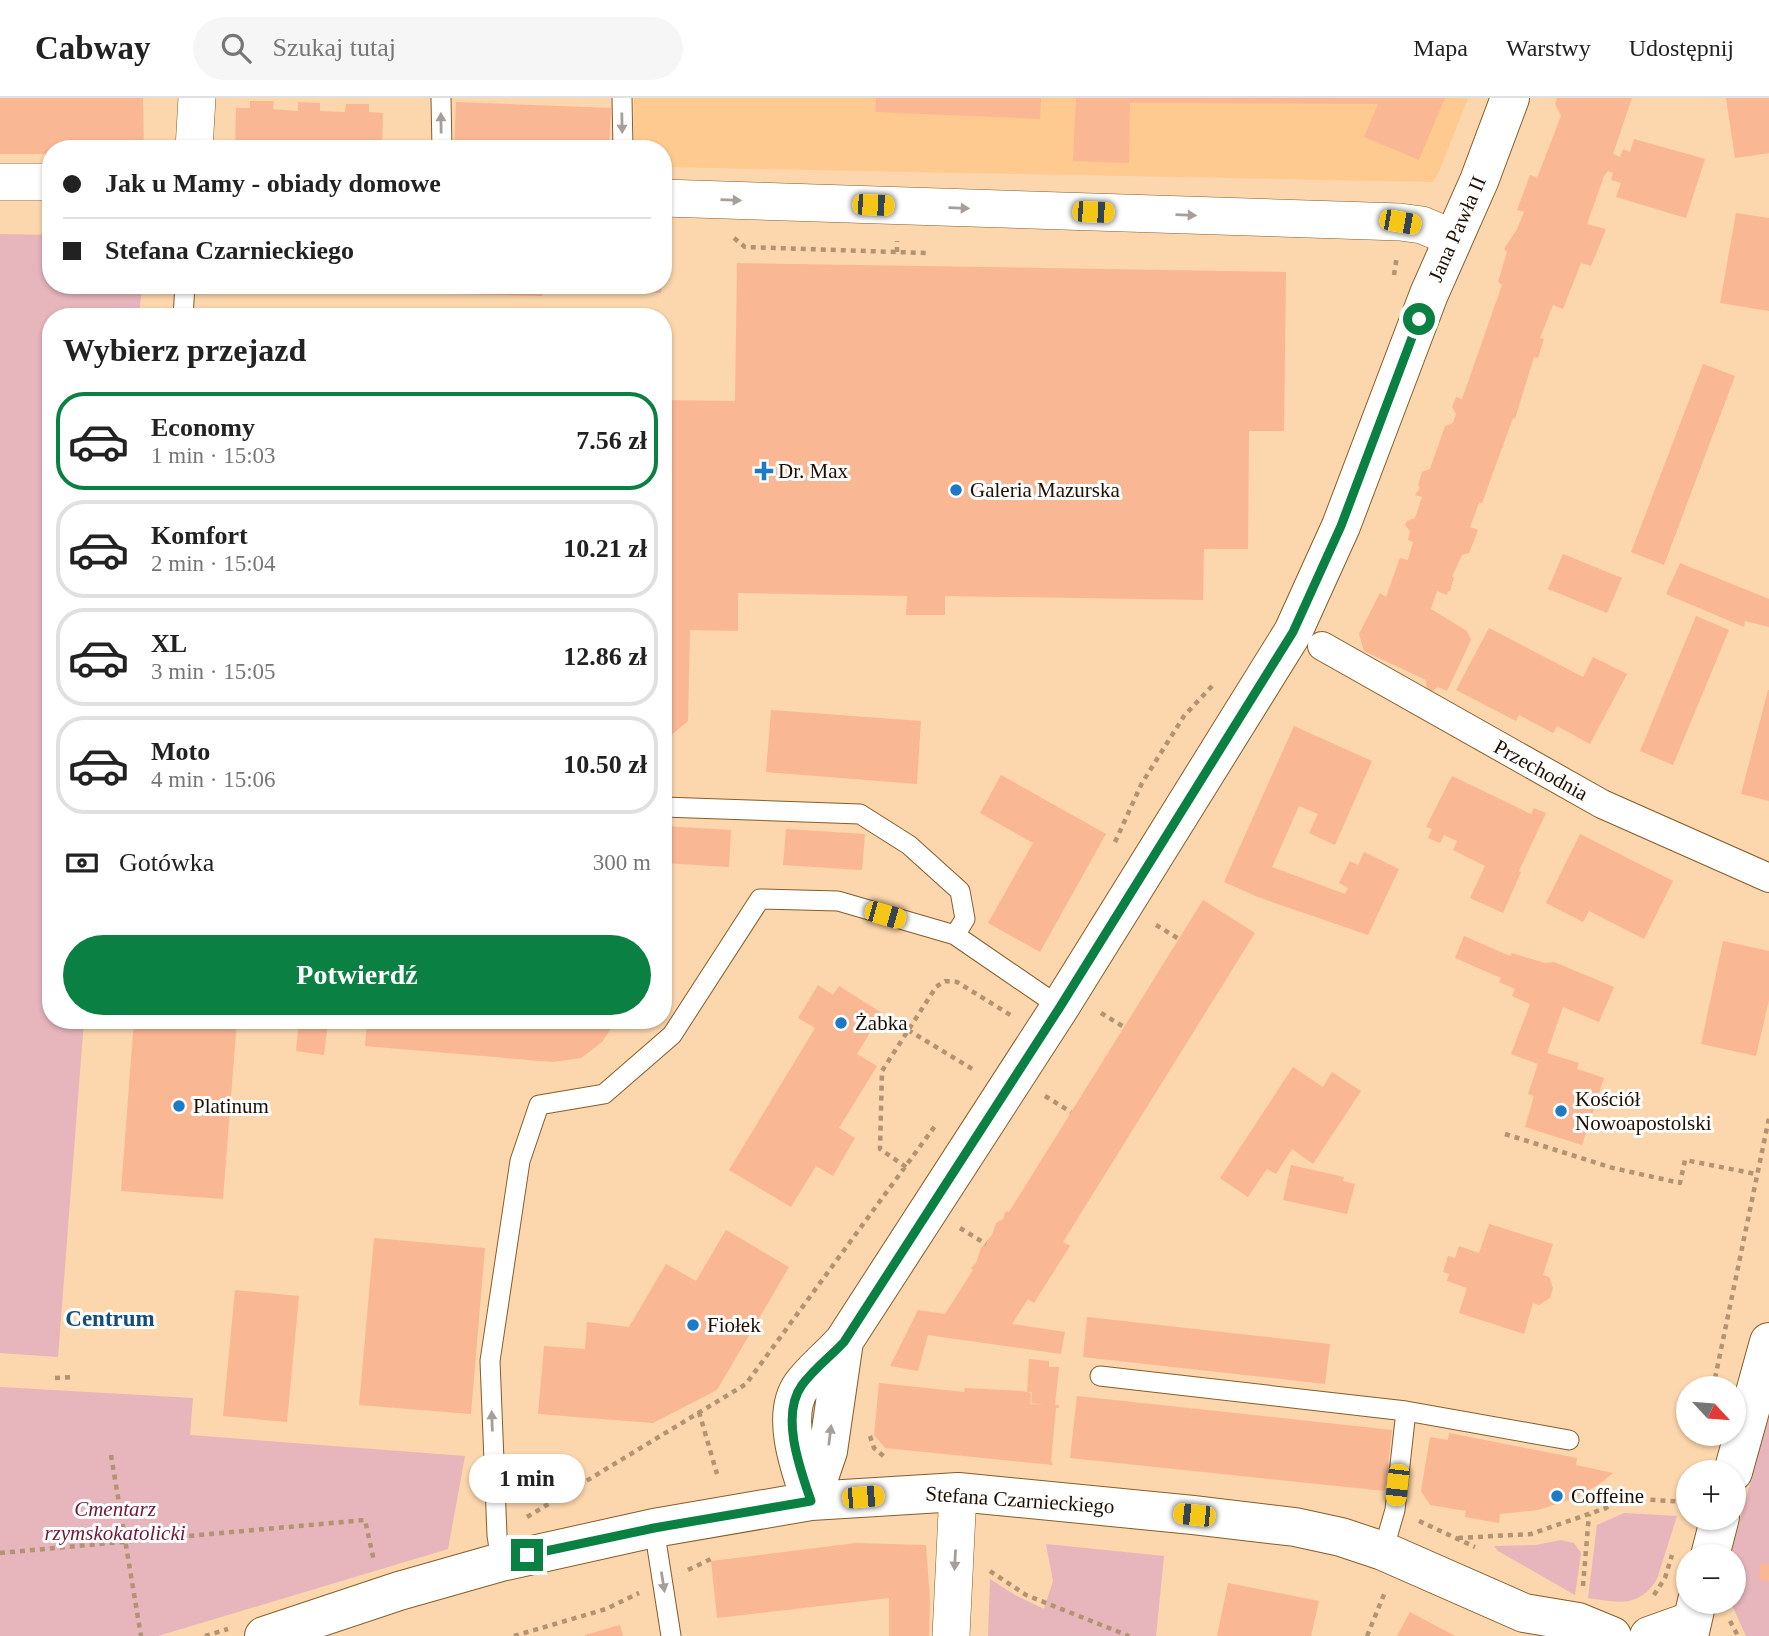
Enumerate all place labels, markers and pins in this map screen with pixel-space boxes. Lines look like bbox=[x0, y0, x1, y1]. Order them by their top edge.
place label: Dr. Max bbox=[778, 459, 848, 483]
marker: Dr. Max bbox=[756, 463, 772, 479]
place label: Galeria Mazurska bbox=[970, 478, 1121, 502]
marker: Galeria Mazurska bbox=[948, 482, 964, 498]
place label: Żabka bbox=[855, 1011, 908, 1035]
marker: Żabka bbox=[833, 1015, 849, 1031]
place label: Kościół Nowoapostolski bbox=[1575, 1087, 1712, 1135]
place label: Platinum bbox=[193, 1094, 269, 1118]
marker: Platinum bbox=[171, 1098, 187, 1114]
marker: Kościół Nowoapostolski bbox=[1553, 1103, 1569, 1119]
place label: Fiołek bbox=[707, 1313, 761, 1337]
marker: Fiołek bbox=[685, 1317, 701, 1333]
place label: Coffeine bbox=[1571, 1484, 1644, 1508]
marker: Coffeine bbox=[1549, 1488, 1565, 1504]

